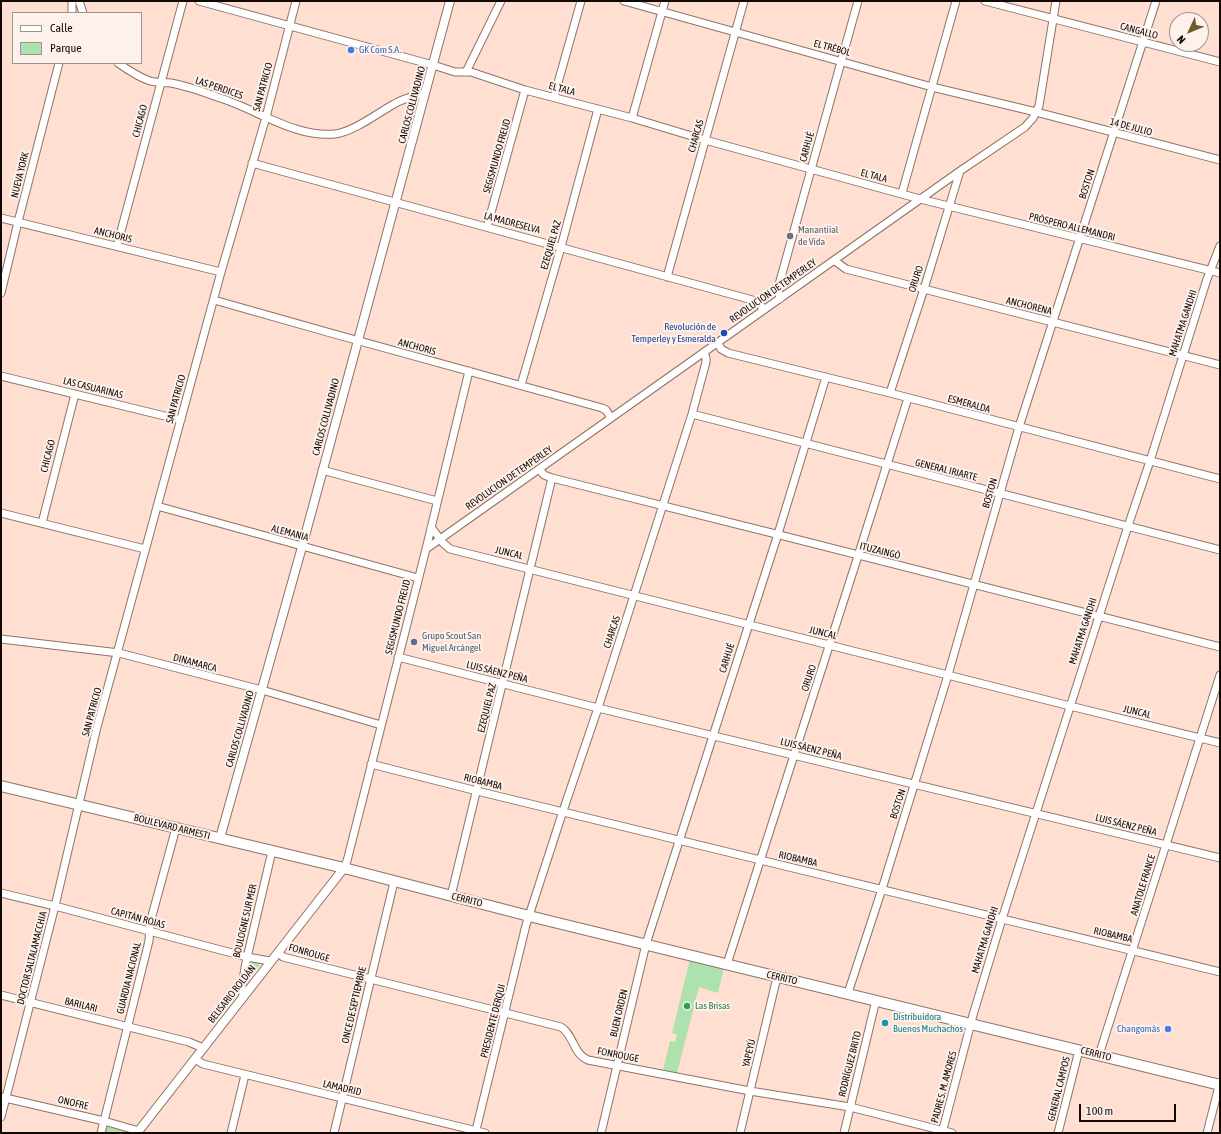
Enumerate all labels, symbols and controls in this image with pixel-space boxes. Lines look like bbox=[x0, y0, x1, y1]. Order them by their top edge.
legend bbox=[12, 12, 142, 64]
north arrow bbox=[1169, 12, 1209, 52]
street label: CANGALLO bbox=[1119, 20, 1159, 42]
text: Calle bbox=[50, 21, 73, 35]
text: N bbox=[1175, 33, 1188, 46]
street label: EL TRÉBOL bbox=[812, 37, 852, 59]
text: Parque bbox=[50, 41, 82, 55]
place label: GK Com S.A. bbox=[359, 44, 401, 56]
marker: GK Com S.A. bbox=[346, 45, 356, 55]
street label: SAN PATRICIO bbox=[251, 61, 275, 113]
street label: CARLOS COLLIVADINO bbox=[396, 65, 428, 145]
street label: LAS PERDICES bbox=[194, 74, 244, 102]
street label: EL TALA bbox=[547, 80, 577, 98]
street label: CHICAGO bbox=[130, 103, 150, 139]
street label: 14 DE JULIO bbox=[1109, 116, 1153, 138]
street label: SEGISMUNDO FREUD bbox=[481, 118, 513, 194]
street label: CHARCAS bbox=[686, 118, 706, 154]
street label: CARHUÉ bbox=[797, 131, 817, 163]
street label: NUEVA YORK bbox=[9, 151, 31, 199]
street label: EL TALA bbox=[859, 167, 889, 185]
street label: BOSTON bbox=[1077, 168, 1097, 200]
street label: LA MADRESELVA bbox=[482, 210, 542, 236]
street label: PRÓSPERO ALLEMANDRI bbox=[1028, 210, 1116, 244]
street label: EZEQUIEL PAZ bbox=[538, 219, 564, 271]
street label: ANCHORIS bbox=[93, 224, 133, 246]
place label: Manantiial de Vida bbox=[798, 224, 838, 248]
marker: Manantiial de Vida bbox=[785, 231, 795, 241]
street label: REVOLUCION DE TEMPERLEY bbox=[727, 257, 819, 325]
street label: ORURO bbox=[906, 264, 926, 294]
street label: MAHATMA GANDHI bbox=[1167, 288, 1199, 358]
street label: ANCHORENA bbox=[1005, 294, 1053, 318]
place label: Revolución de Temperley y Esmeralda bbox=[631, 321, 716, 344]
marker: Revolución de Temperley y Esmeralda bbox=[719, 328, 729, 338]
street label: ANCHORIS bbox=[397, 336, 437, 358]
street label: SAN PATRICIO bbox=[164, 373, 188, 425]
street label: LAS CASUARINAS bbox=[62, 375, 124, 401]
street label: CARLOS COLLIVADINO bbox=[310, 377, 342, 457]
street label: ESMERALDA bbox=[946, 393, 992, 415]
street label: CHICAGO bbox=[38, 438, 58, 474]
street label: REVOLUCION DE TEMPERLEY bbox=[463, 444, 555, 512]
street label: GENERAL IRIARTE bbox=[914, 456, 978, 484]
street label: BOSTON bbox=[980, 477, 1000, 509]
street label: ALEMANIA bbox=[270, 522, 310, 544]
street label: ITUZAINGÓ bbox=[858, 540, 902, 562]
street label: JUNCAL bbox=[494, 544, 524, 562]
street label: SEGISMUNDO FREUD bbox=[383, 578, 413, 656]
street label: MAHATMA GANDHI bbox=[1067, 596, 1099, 666]
street label: CHARCAS bbox=[601, 614, 623, 650]
street label: JUNCAL bbox=[808, 624, 838, 642]
place label: Grupo Scout San Miguel Arcángel bbox=[422, 630, 481, 654]
marker: Grupo Scout San Miguel Arcángel bbox=[409, 637, 419, 647]
street label: CARHUÉ bbox=[717, 642, 737, 674]
street label: DINAMARCA bbox=[172, 651, 218, 675]
street label: LUIS SÁENZ PEÑA bbox=[465, 659, 529, 685]
street label: ORURO bbox=[799, 663, 819, 693]
street label: EZEQUIEL PAZ bbox=[475, 682, 499, 734]
street label: SAN PATRICIO bbox=[80, 686, 104, 738]
street label: CARLOS COLLIVADINO bbox=[223, 689, 257, 769]
street label: JUNCAL bbox=[1122, 703, 1152, 721]
street label: LUIS SÁENZ PEÑA bbox=[779, 736, 843, 762]
street label: RIOBAMBA bbox=[462, 771, 504, 793]
street label: BOSTON bbox=[888, 788, 908, 820]
street label: BOULEVARD ARMESTI bbox=[133, 812, 211, 842]
street label: LUIS SÁENZ PEÑA bbox=[1094, 812, 1158, 838]
street label: RIOBAMBA bbox=[777, 849, 819, 869]
street label: ANATOLE FRANCE bbox=[1128, 853, 1158, 917]
street label: BOULOGNE SUR MER bbox=[231, 883, 259, 959]
street label: CERRITO bbox=[450, 890, 484, 910]
street label: CAPITÁN ROJAS bbox=[110, 905, 166, 931]
street label: MAHATMA GANDHI bbox=[969, 905, 1001, 975]
street label: DOCTOR SALTALAMACCHIA bbox=[15, 910, 49, 1006]
street label: RIOBAMBA bbox=[1092, 925, 1134, 945]
street label: GUARDIA NACIONAL bbox=[114, 941, 144, 1015]
street label: FONROUGE bbox=[287, 941, 331, 965]
street label: BELISARIO ROLDÁN bbox=[206, 963, 258, 1025]
street label: ONCE DE SEPTIEMBRE bbox=[339, 965, 369, 1045]
street label: CERRITO bbox=[765, 969, 799, 987]
street label: PRESIDENTE DERQUI bbox=[478, 983, 508, 1059]
street label: BUEN ORDEN bbox=[608, 988, 630, 1038]
street label: BARILARI bbox=[63, 995, 99, 1015]
place label: Las Brisas bbox=[695, 1000, 730, 1012]
marker: Las Brisas bbox=[682, 1001, 692, 1011]
place label: Distribuidora Buenos Muchachos bbox=[893, 1011, 963, 1034]
marker: Distribuidora Buenos Muchachos bbox=[880, 1018, 890, 1028]
place label: Changomás bbox=[1117, 1023, 1160, 1035]
marker: Changomás bbox=[1163, 1024, 1173, 1034]
street label: RODRÍGUEZ BRITO bbox=[836, 1030, 864, 1098]
street label: YAPEYÚ bbox=[740, 1038, 758, 1068]
street label: CERRITO bbox=[1079, 1044, 1113, 1064]
street label: FONROUGE bbox=[596, 1045, 640, 1065]
street label: PADRE S. M. AMORES bbox=[929, 1050, 959, 1124]
street label: GENERAL CAMPOS bbox=[1045, 1056, 1073, 1122]
street label: LAMADRID bbox=[322, 1078, 362, 1098]
street label: ONOFRE bbox=[57, 1094, 89, 1112]
scale bar bbox=[1081, 1096, 1178, 1122]
text: 100 m bbox=[1086, 1104, 1113, 1118]

